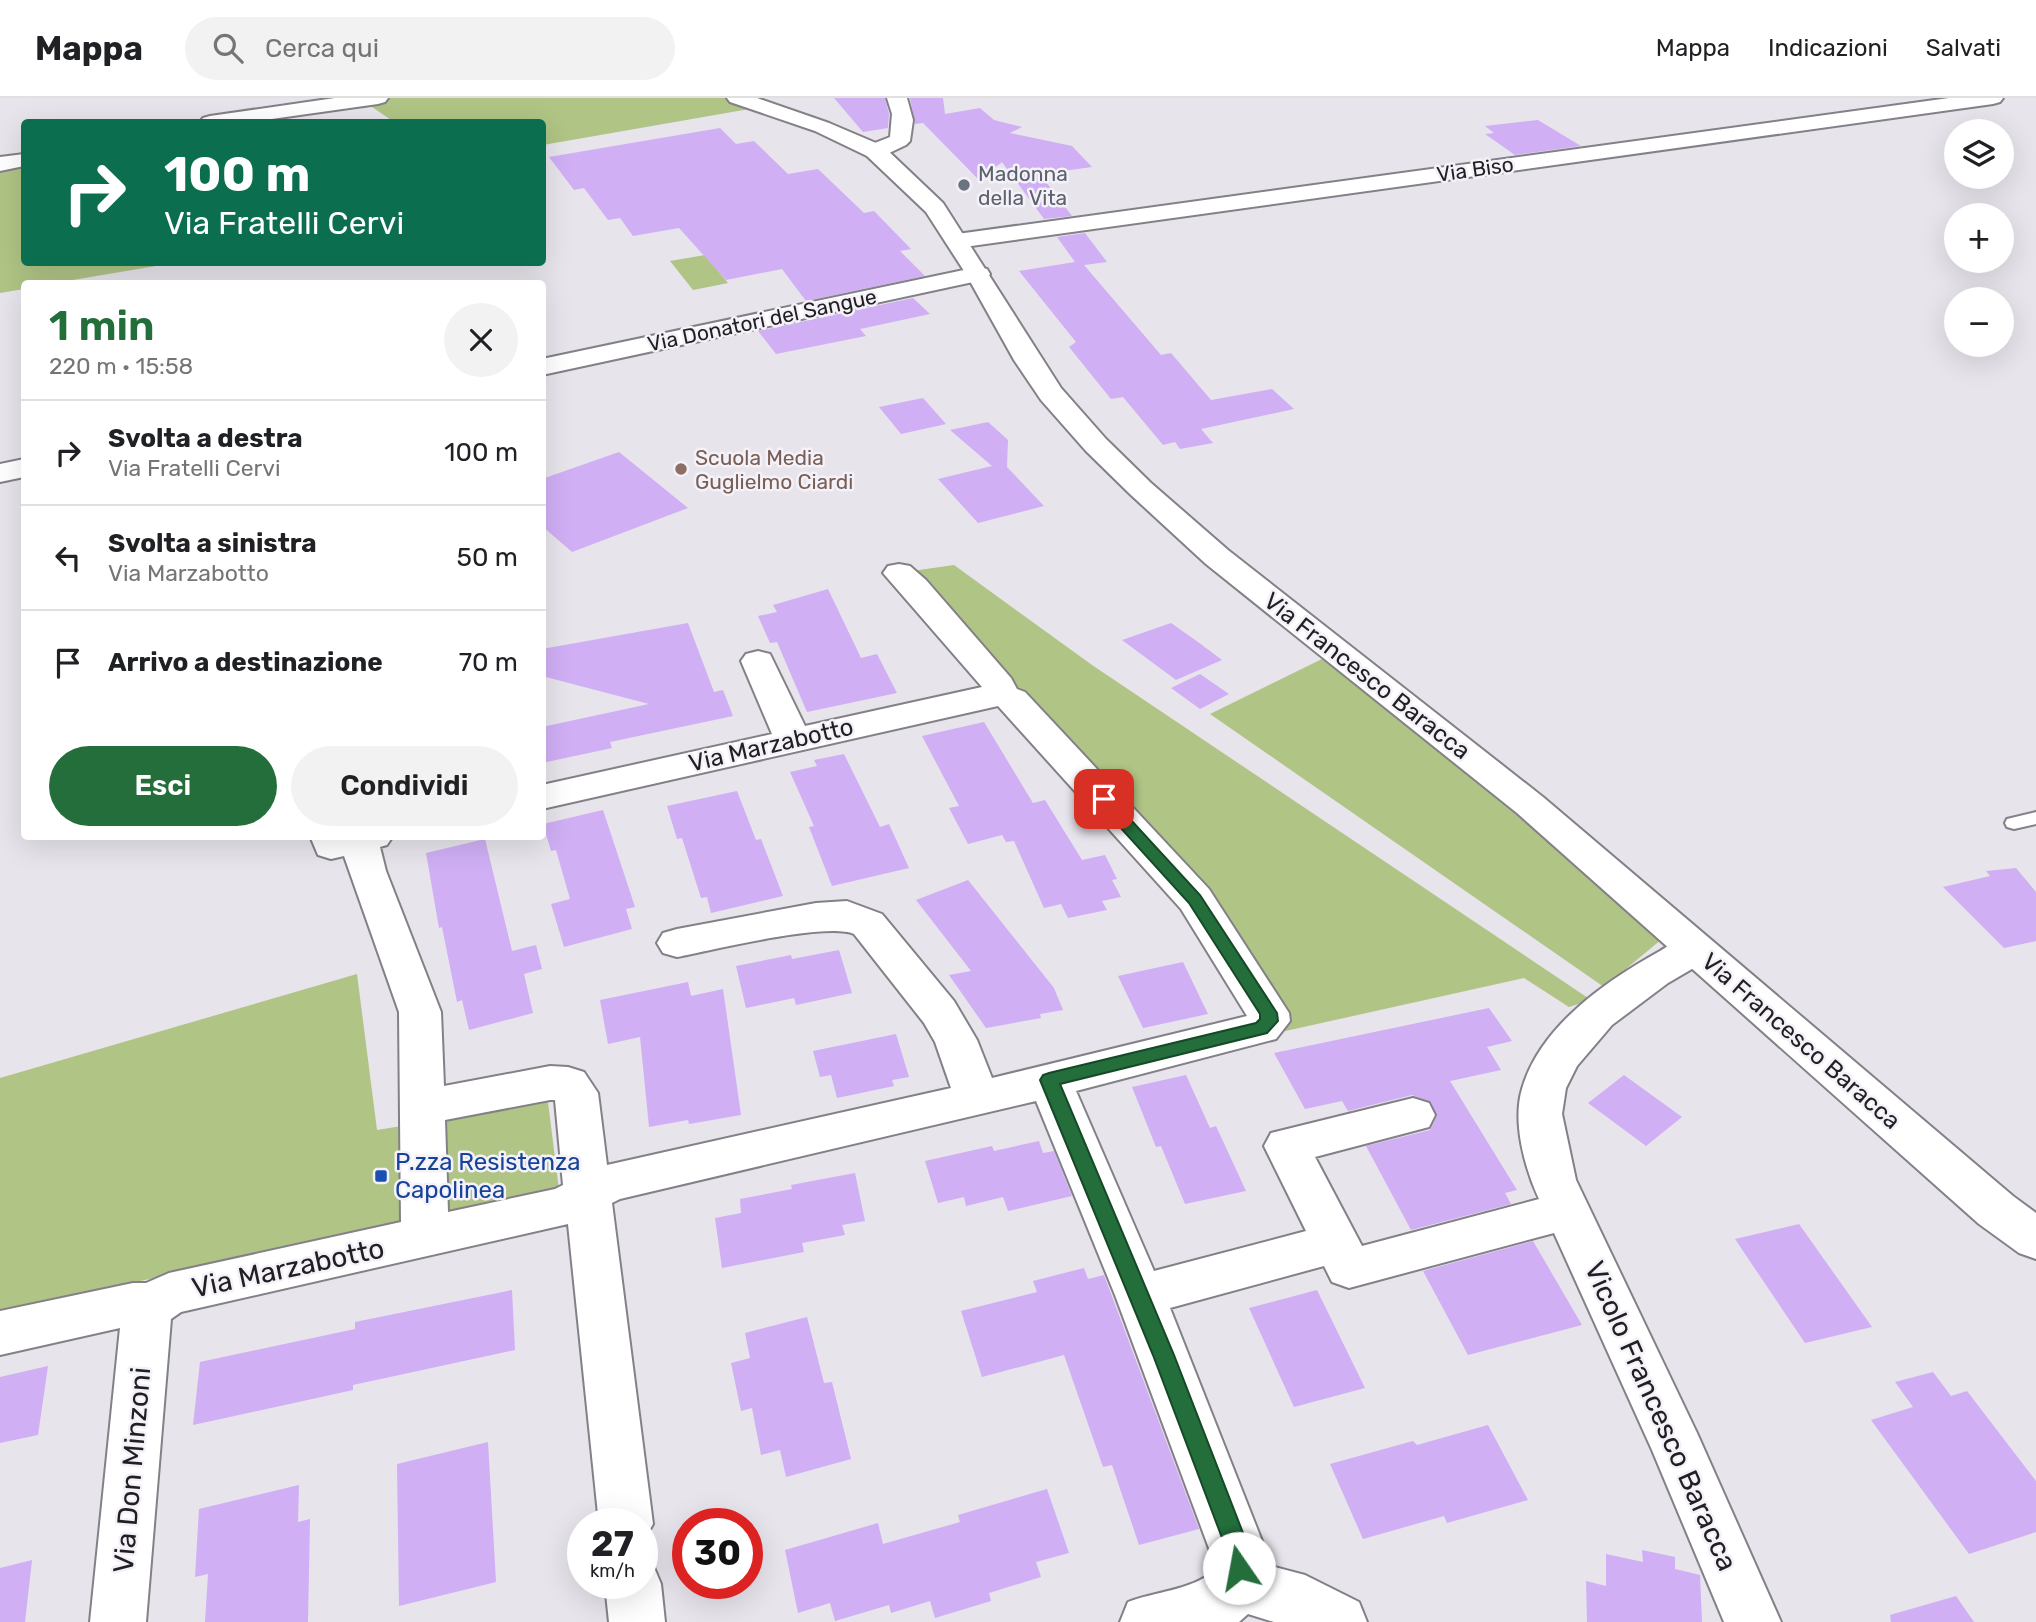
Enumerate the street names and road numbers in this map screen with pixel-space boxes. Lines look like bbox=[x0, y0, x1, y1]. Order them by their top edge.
street label: Via Biso bbox=[1435, 151, 1515, 187]
street label: Via Donatori del Sangue bbox=[645, 283, 879, 357]
street label: Via Francesco Baracca bbox=[1258, 587, 1476, 765]
street label: Via Marzabotto bbox=[686, 712, 856, 778]
street label: Via Francesco Baracca bbox=[1696, 947, 1906, 1135]
street label: Via Marzabotto bbox=[189, 1231, 387, 1305]
street label: Vicolo Francesco Baracca bbox=[1578, 1256, 1744, 1576]
street label: Via Don Minzoni bbox=[107, 1366, 157, 1574]

